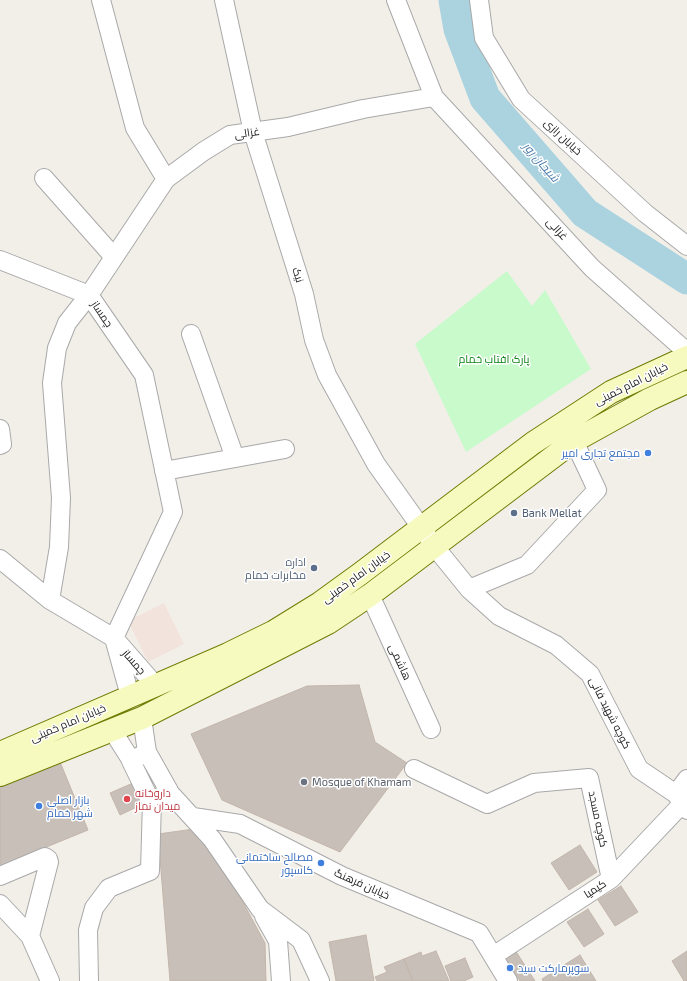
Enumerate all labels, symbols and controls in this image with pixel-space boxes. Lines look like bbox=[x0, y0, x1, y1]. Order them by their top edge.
street label: خیابان رازی bbox=[541, 116, 585, 158]
street label: غزالی bbox=[233, 124, 261, 142]
water label: شیجان رور bbox=[520, 139, 562, 185]
street label: غزالی bbox=[544, 215, 570, 243]
street label: نیک bbox=[289, 266, 307, 284]
street label: چمساز bbox=[88, 298, 116, 330]
park label: پارک افتاب خمام bbox=[458, 352, 530, 366]
street label: خیابان امام خمینی bbox=[592, 360, 670, 408]
place label: مجتمع تجاری امیر bbox=[562, 446, 640, 460]
marker: مجتمع تجاری امیر bbox=[643, 448, 653, 458]
place label: Bank Mellat bbox=[522, 506, 582, 520]
marker: Bank Mellat bbox=[509, 508, 519, 518]
street label: خیابان امام خمینی bbox=[319, 548, 393, 606]
place label: اداره مخابرات خمام bbox=[245, 555, 306, 581]
marker: اداره مخابرات خمام bbox=[309, 563, 319, 573]
street label: هاشمی bbox=[386, 642, 414, 682]
street label: چمساز bbox=[119, 647, 149, 677]
street label: کوچه شهید فانی bbox=[586, 675, 634, 751]
street label: خیابان امام خمینی bbox=[28, 701, 108, 745]
place label: Mosque of Khamam bbox=[312, 775, 411, 789]
marker: Mosque of Khamam bbox=[299, 777, 309, 787]
place label: داروخانه میدان نماز bbox=[135, 786, 180, 812]
street label: کوچه مسجد bbox=[586, 790, 610, 848]
place label: بازار اصلی شهر خمام bbox=[47, 793, 93, 819]
marker: داروخانه میدان نماز bbox=[122, 794, 132, 804]
marker: بازار اصلی شهر خمام bbox=[34, 801, 44, 811]
place label: مصالح ساختمانی کاسپور bbox=[236, 850, 313, 876]
marker: مصالح ساختمانی کاسپور bbox=[316, 858, 326, 868]
street label: خیابان فرهنگ bbox=[332, 866, 392, 902]
street label: کیمیا bbox=[581, 877, 609, 901]
place label: سوپرمارکت سید bbox=[518, 961, 589, 975]
marker: سوپرمارکت سید bbox=[505, 963, 515, 973]

